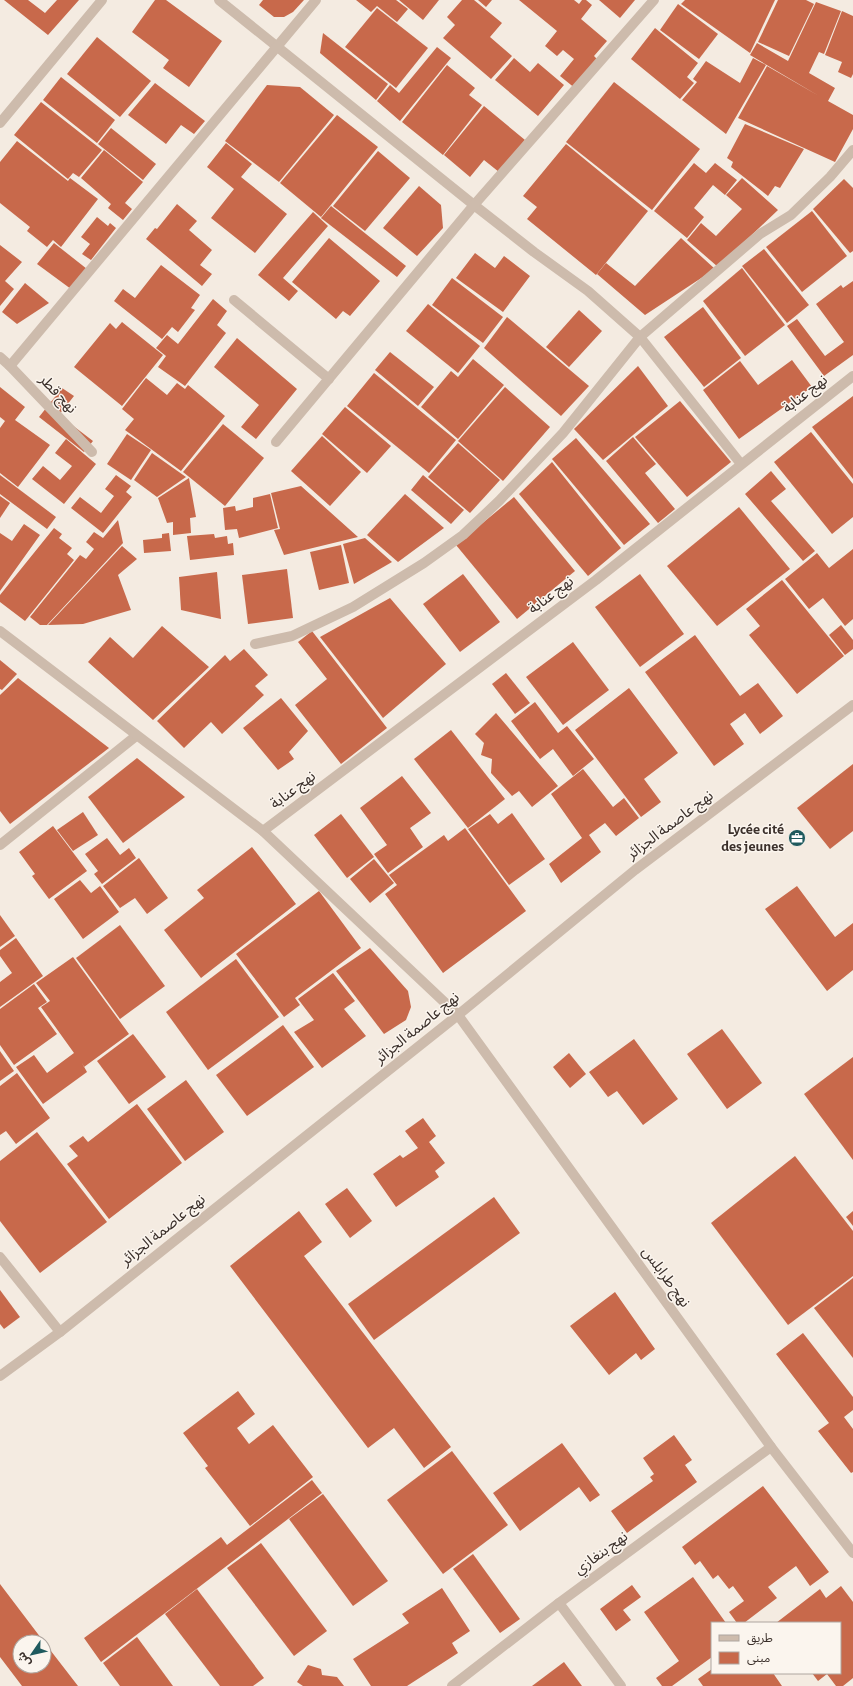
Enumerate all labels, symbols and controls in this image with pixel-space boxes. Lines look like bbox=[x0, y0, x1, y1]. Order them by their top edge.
street label: نهج قطر bbox=[33, 371, 80, 419]
street label: نهج عنابة bbox=[780, 372, 833, 419]
street label: نهج عنابة bbox=[526, 573, 579, 620]
street label: نهج عنابة bbox=[268, 768, 321, 815]
street label: نهج عاصمة الجزائر bbox=[623, 788, 718, 866]
place label: Lycée cité des jeunes bbox=[721, 822, 784, 854]
office icon: Lycée cité des jeunes bbox=[787, 828, 807, 848]
street label: نهج عاصمة الجزائر bbox=[371, 989, 465, 1070]
street label: نهج عاصمة الجزائر bbox=[117, 1191, 211, 1272]
street label: نهج طرابلس bbox=[636, 1244, 693, 1312]
street label: نهج بنغازي bbox=[571, 1529, 633, 1581]
legend bbox=[711, 1622, 841, 1674]
text: طريق bbox=[747, 1632, 773, 1646]
north arrow bbox=[12, 1634, 52, 1674]
text: ش bbox=[15, 1649, 34, 1669]
text: مبنى bbox=[747, 1652, 770, 1665]

